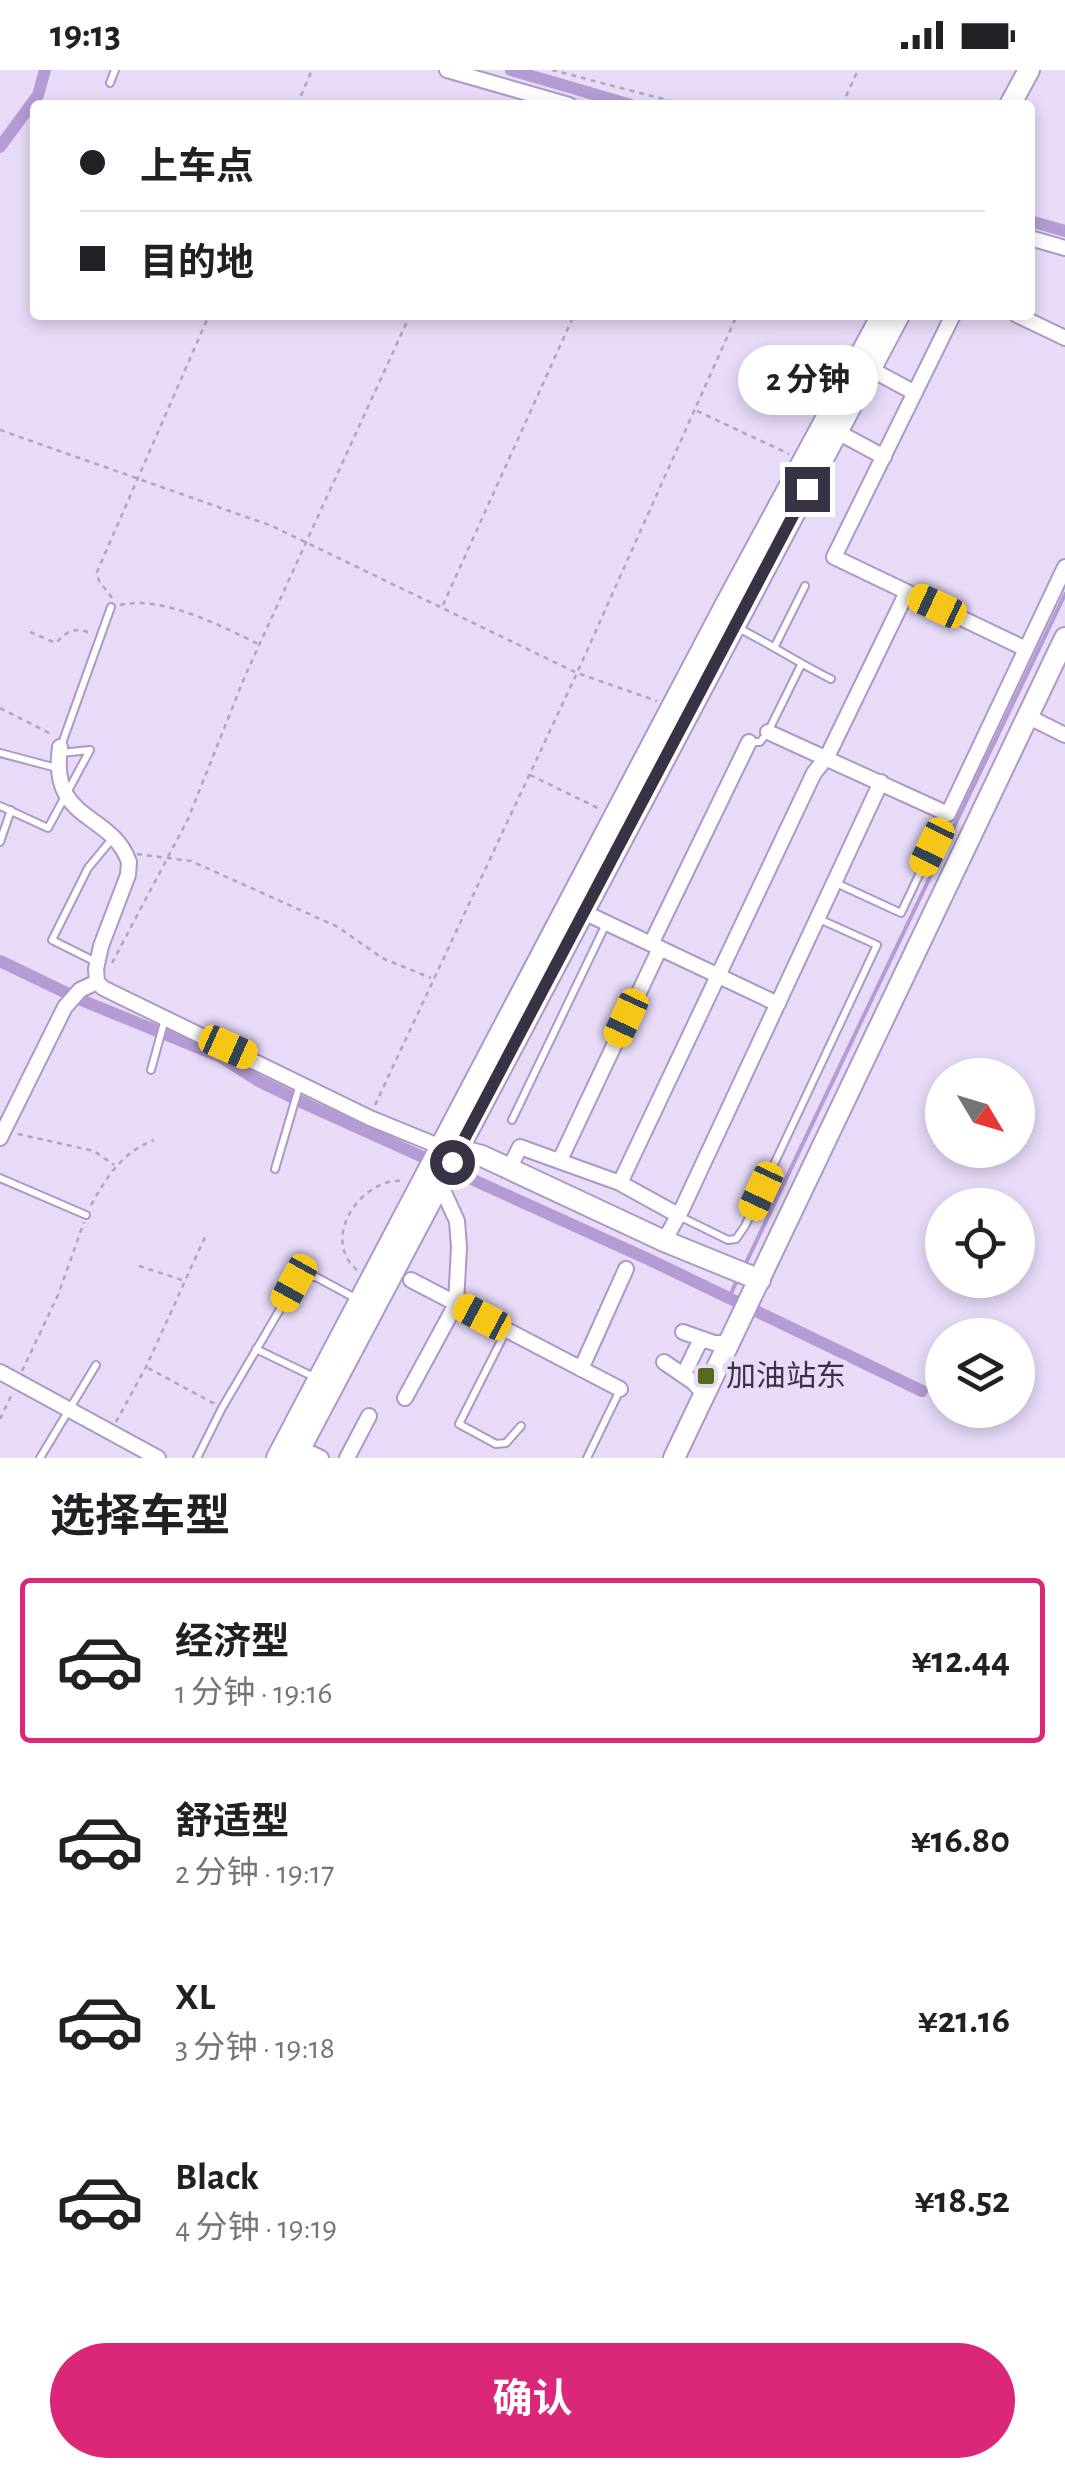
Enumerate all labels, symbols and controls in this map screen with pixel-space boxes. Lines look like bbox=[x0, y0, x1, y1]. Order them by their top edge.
text: 19:13 bbox=[50, 16, 121, 54]
text: 上车点 bbox=[140, 149, 254, 187]
text: 目的地 bbox=[140, 245, 254, 283]
callout: 2 分钟 bbox=[737, 344, 877, 414]
text: 2 分钟 bbox=[766, 364, 850, 396]
route end bbox=[785, 467, 830, 512]
car bbox=[903, 580, 971, 632]
car bbox=[905, 813, 959, 881]
car bbox=[600, 984, 652, 1052]
car bbox=[194, 1021, 262, 1073]
north arrow bbox=[925, 1058, 1035, 1168]
map controls bbox=[925, 1058, 1035, 1428]
route start bbox=[430, 1140, 475, 1185]
car bbox=[735, 1157, 787, 1225]
button: locate bbox=[925, 1188, 1035, 1298]
car bbox=[266, 1249, 322, 1317]
car bbox=[448, 1290, 516, 1344]
button: layers bbox=[925, 1318, 1035, 1428]
place label: 加油站东 bbox=[726, 1360, 846, 1392]
marker: 加油站东 bbox=[695, 1365, 717, 1387]
text: 选择车型 bbox=[50, 1495, 230, 1540]
icon: car bbox=[55, 1616, 145, 1706]
text: 经济型 bbox=[175, 1624, 289, 1662]
text: ¥12.44 bbox=[912, 1642, 1010, 1680]
text: 1 分钟 · 19:16 bbox=[175, 1677, 333, 1709]
icon: car bbox=[55, 1796, 145, 1886]
text: 舒适型 bbox=[175, 1804, 289, 1842]
text: ¥16.80 bbox=[911, 1822, 1010, 1860]
text: 2 分钟 · 19:17 bbox=[175, 1857, 334, 1889]
icon: car bbox=[55, 1976, 145, 2066]
text: XL bbox=[175, 1979, 215, 2017]
text: ¥21.16 bbox=[918, 2002, 1010, 2040]
text: 3 分钟 · 19:18 bbox=[175, 2032, 335, 2064]
icon: car bbox=[55, 2156, 145, 2246]
text: Black bbox=[175, 2159, 259, 2197]
text: ¥18.52 bbox=[915, 2182, 1010, 2220]
text: 4 分钟 · 19:19 bbox=[175, 2212, 337, 2244]
button: 确认 bbox=[50, 2343, 1015, 2458]

